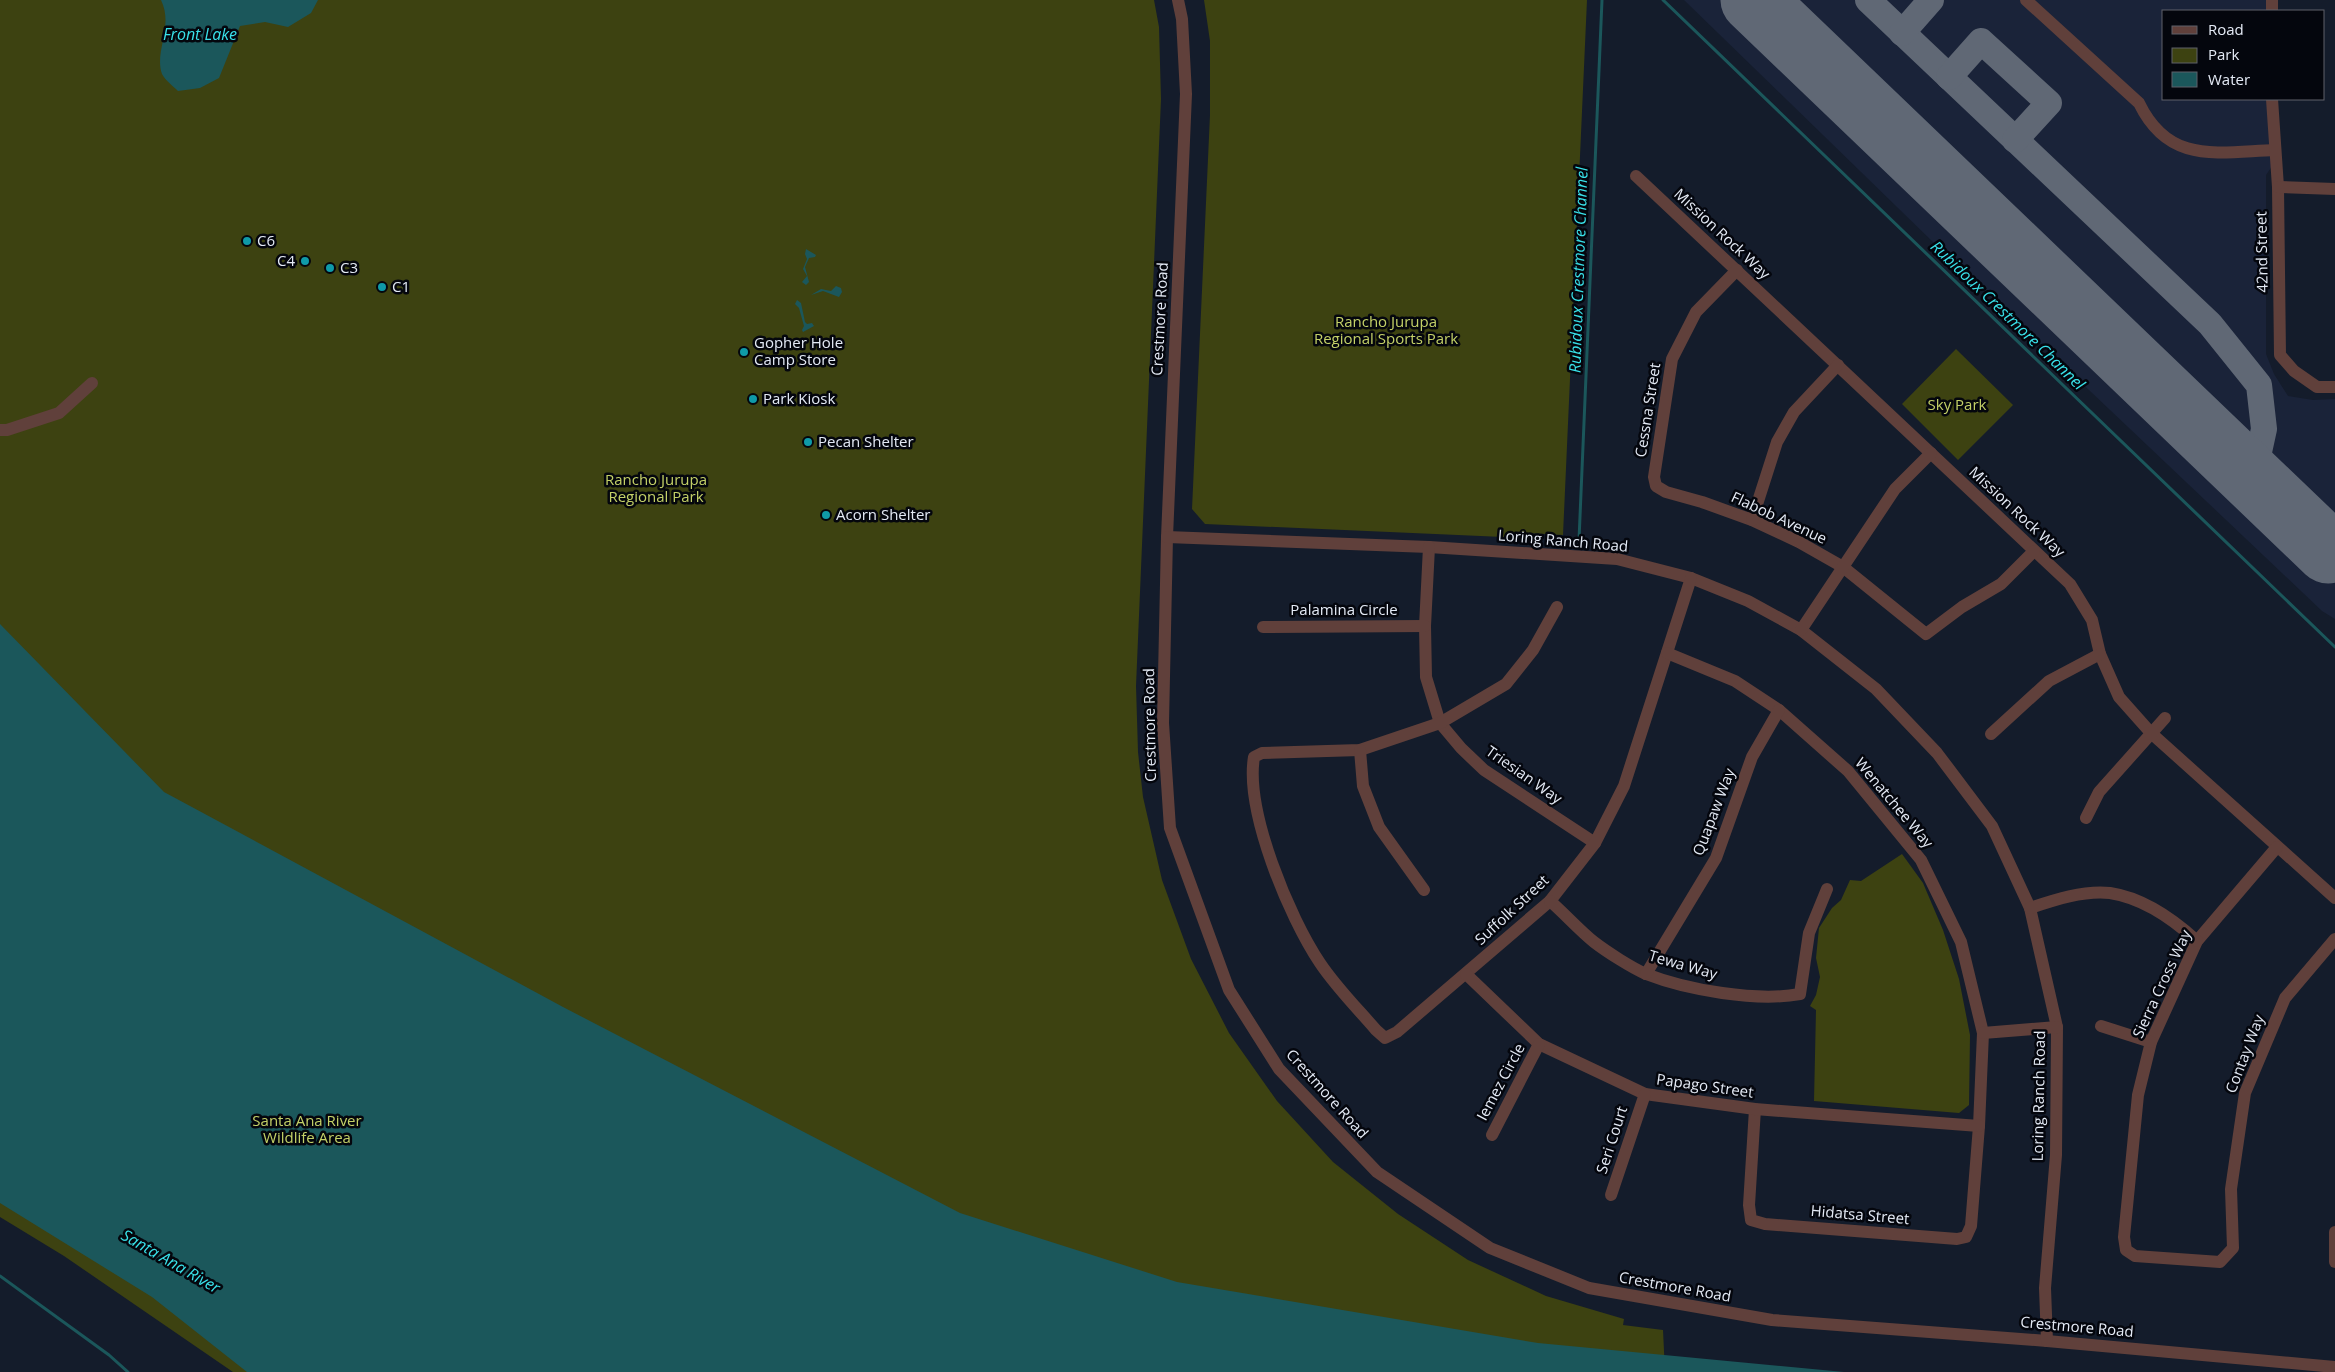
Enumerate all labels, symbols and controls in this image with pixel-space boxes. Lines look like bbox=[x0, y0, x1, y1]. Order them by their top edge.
legend bbox=[2162, 10, 2325, 100]
text: Road bbox=[2208, 19, 2244, 39]
water label: Front Lake bbox=[163, 23, 237, 45]
text: Park bbox=[2208, 44, 2239, 64]
text: Water bbox=[2208, 69, 2250, 89]
water label: Rubidoux Crestmore Channel bbox=[1563, 166, 1593, 373]
street label: Mission Rock Way bbox=[1670, 184, 1775, 283]
street label: 42nd Street bbox=[2250, 211, 2272, 293]
place label: C6 bbox=[257, 230, 275, 250]
marker: C6 bbox=[241, 235, 253, 247]
water label: Rubidoux Crestmore Channel bbox=[1926, 235, 2091, 395]
place label: C4 bbox=[277, 250, 295, 270]
marker: C4 bbox=[299, 255, 311, 267]
place label: C3 bbox=[340, 257, 358, 277]
marker: C3 bbox=[324, 262, 336, 274]
street label: Crestmore Road bbox=[1146, 262, 1172, 376]
place label: C1 bbox=[392, 276, 410, 296]
marker: C1 bbox=[376, 281, 388, 293]
park label: Rancho Jurupa Regional Sports Park bbox=[1314, 311, 1458, 348]
place label: Gopher Hole Camp Store bbox=[754, 332, 843, 369]
marker: Gopher Hole Camp Store bbox=[738, 346, 750, 358]
street label: Cessna Street bbox=[1630, 361, 1664, 459]
place label: Park Kiosk bbox=[763, 388, 835, 408]
marker: Park Kiosk bbox=[747, 393, 759, 405]
park label: Sky Park bbox=[1928, 394, 1987, 414]
place label: Pecan Shelter bbox=[818, 431, 914, 451]
marker: Pecan Shelter bbox=[802, 436, 814, 448]
street label: Mission Rock Way bbox=[1965, 462, 2070, 561]
park label: Rancho Jurupa Regional Park bbox=[605, 469, 707, 506]
street label: Flabob Avenue bbox=[1728, 486, 1830, 548]
place label: Acorn Shelter bbox=[836, 504, 930, 524]
marker: Acorn Shelter bbox=[820, 509, 832, 521]
street label: Loring Ranch Road bbox=[1497, 524, 1629, 556]
street label: Palamina Circle bbox=[1290, 599, 1398, 619]
street label: Crestmore Road bbox=[1138, 668, 1160, 782]
street label: Triesian Way bbox=[1483, 741, 1567, 808]
street label: Wenatchee Way bbox=[1851, 753, 1939, 852]
street label: Quapaw Way bbox=[1687, 765, 1739, 858]
street label: Suffolk Street bbox=[1470, 870, 1553, 949]
street label: Sierra Cross Way bbox=[2127, 926, 2195, 1041]
street label: Tewa Way bbox=[1647, 945, 1720, 983]
street label: Contay Way bbox=[2220, 1011, 2268, 1096]
street label: Loring Ranch Road bbox=[2027, 1030, 2049, 1162]
street label: Iemez Circle bbox=[1471, 1039, 1529, 1124]
street label: Crestmore Road bbox=[1282, 1044, 1373, 1142]
street label: Papago Street bbox=[1655, 1068, 1755, 1102]
street label: Seri Court bbox=[1591, 1103, 1631, 1176]
park label: Santa Ana River Wildlife Area bbox=[252, 1110, 362, 1147]
street label: Hidatsa Street bbox=[1810, 1200, 1910, 1228]
water label: Santa Ana River bbox=[117, 1224, 225, 1299]
street label: Crestmore Road bbox=[1617, 1266, 1733, 1306]
street label: Crestmore Road bbox=[2020, 1311, 2135, 1341]

